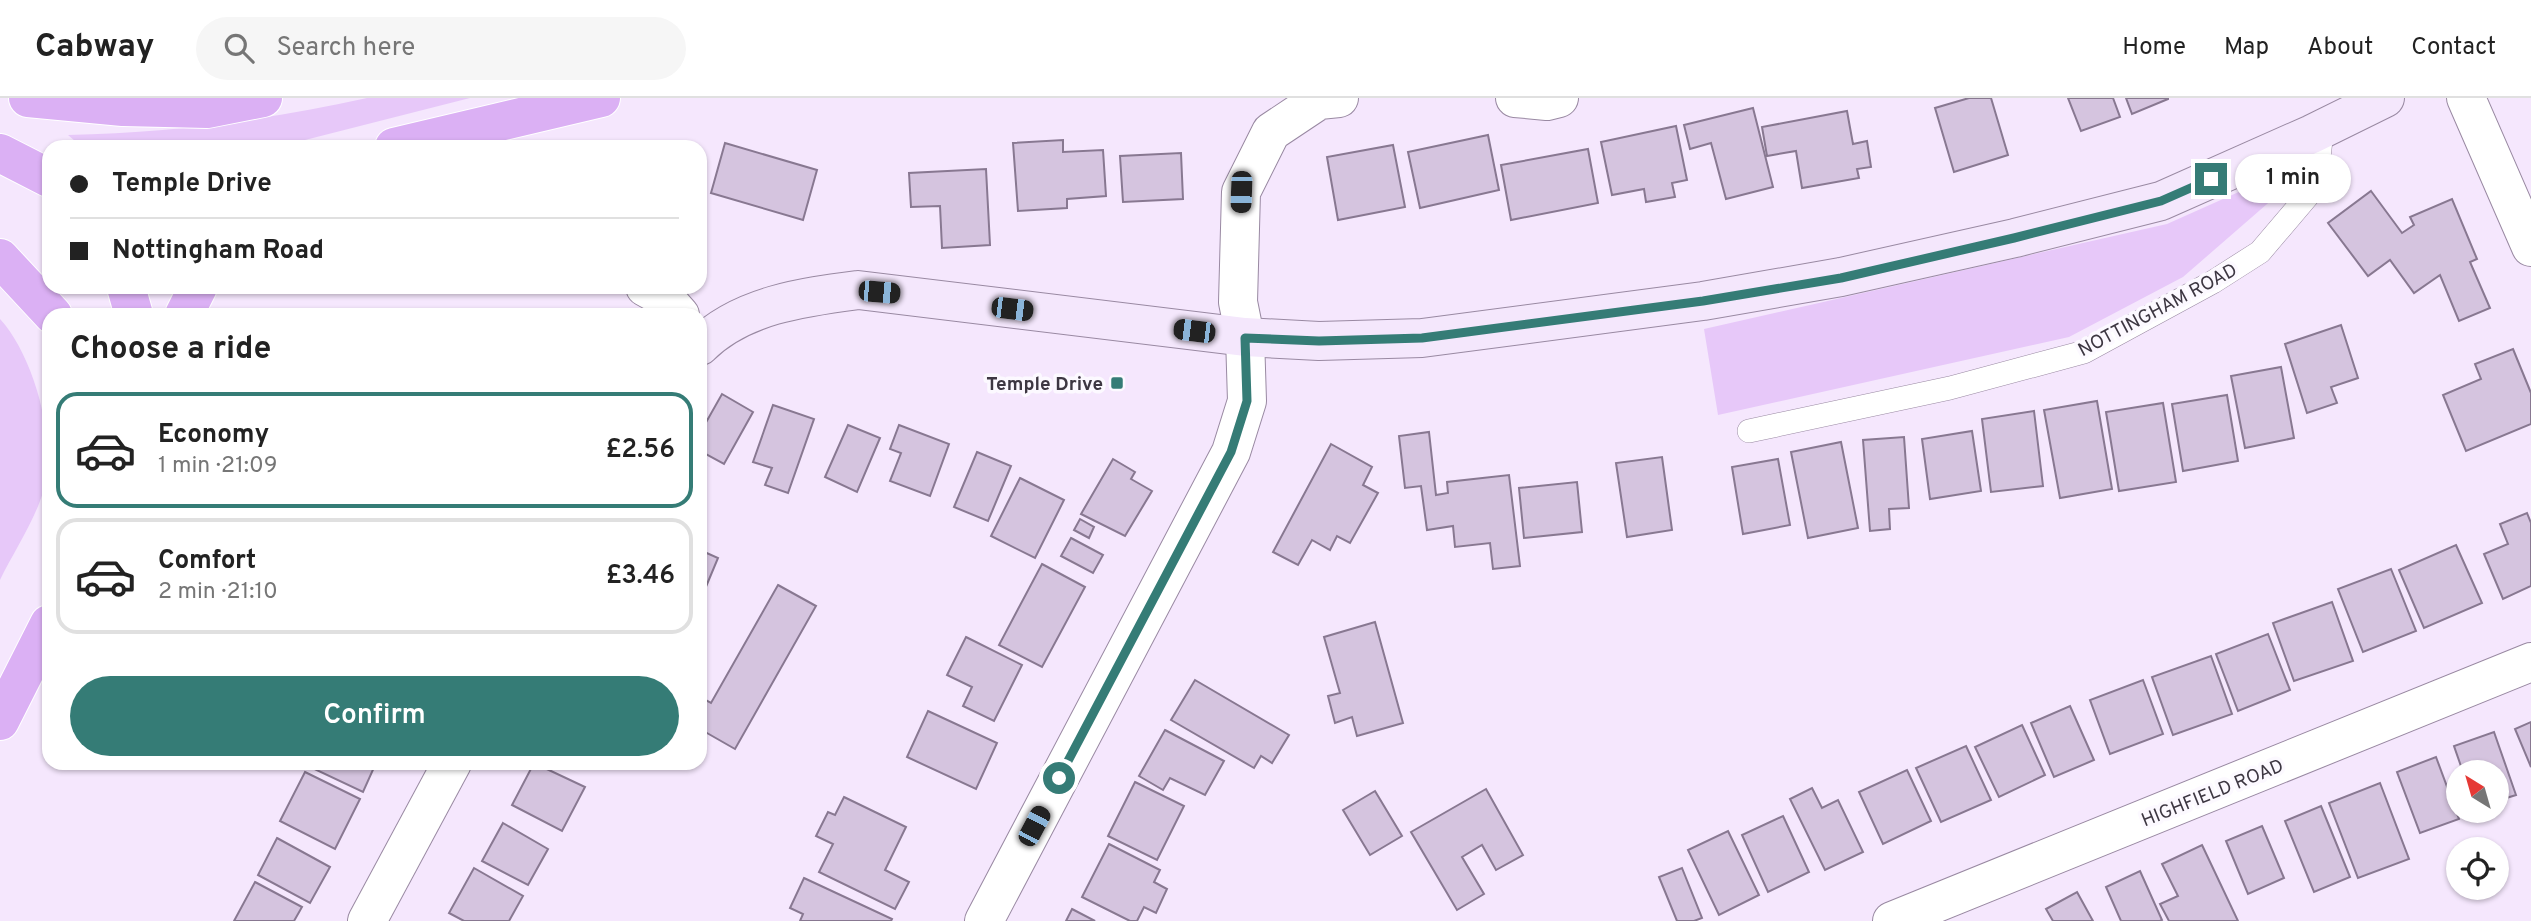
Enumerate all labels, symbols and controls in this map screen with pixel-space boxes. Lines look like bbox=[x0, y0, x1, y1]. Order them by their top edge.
search box bbox=[196, 17, 686, 80]
text: Cabway bbox=[35, 27, 154, 69]
icon: search bbox=[220, 29, 258, 67]
text: Search here bbox=[276, 32, 415, 65]
text: Home bbox=[2122, 33, 2186, 63]
text: Map bbox=[2224, 33, 2269, 63]
text: About bbox=[2307, 33, 2373, 63]
text: Contact bbox=[2411, 33, 2496, 63]
callout: 1 min bbox=[2236, 154, 2351, 204]
route end bbox=[2195, 163, 2227, 195]
text: 1 min bbox=[2266, 164, 2320, 193]
text: Temple Drive bbox=[112, 168, 272, 201]
car bbox=[1230, 171, 1253, 213]
text: Nottingham Road bbox=[112, 235, 324, 268]
street label: NOTTINGHAM ROAD bbox=[2074, 259, 2242, 363]
car bbox=[858, 280, 901, 304]
car bbox=[990, 296, 1035, 322]
car bbox=[1172, 318, 1217, 344]
text: Choose a ride bbox=[70, 330, 271, 370]
place label: Temple Drive bbox=[986, 373, 1103, 397]
marker: Temple Drive bbox=[1109, 375, 1125, 391]
icon: car bbox=[74, 419, 137, 482]
text: Economy bbox=[158, 419, 269, 452]
text: £2.56 bbox=[606, 434, 675, 467]
text: 1 min · 21:09 bbox=[158, 452, 277, 481]
icon: car bbox=[74, 545, 137, 608]
text: Comfort bbox=[158, 545, 256, 578]
text: £3.46 bbox=[606, 560, 675, 593]
text: 2 min · 21:10 bbox=[158, 578, 278, 607]
button: Confirm bbox=[70, 676, 679, 756]
street label: HIGHFIELD ROAD bbox=[2138, 754, 2287, 833]
north arrow bbox=[2446, 760, 2510, 822]
map controls bbox=[2446, 760, 2509, 900]
route start bbox=[1043, 762, 1075, 794]
car bbox=[1015, 803, 1054, 849]
button: locate bbox=[2446, 837, 2509, 900]

